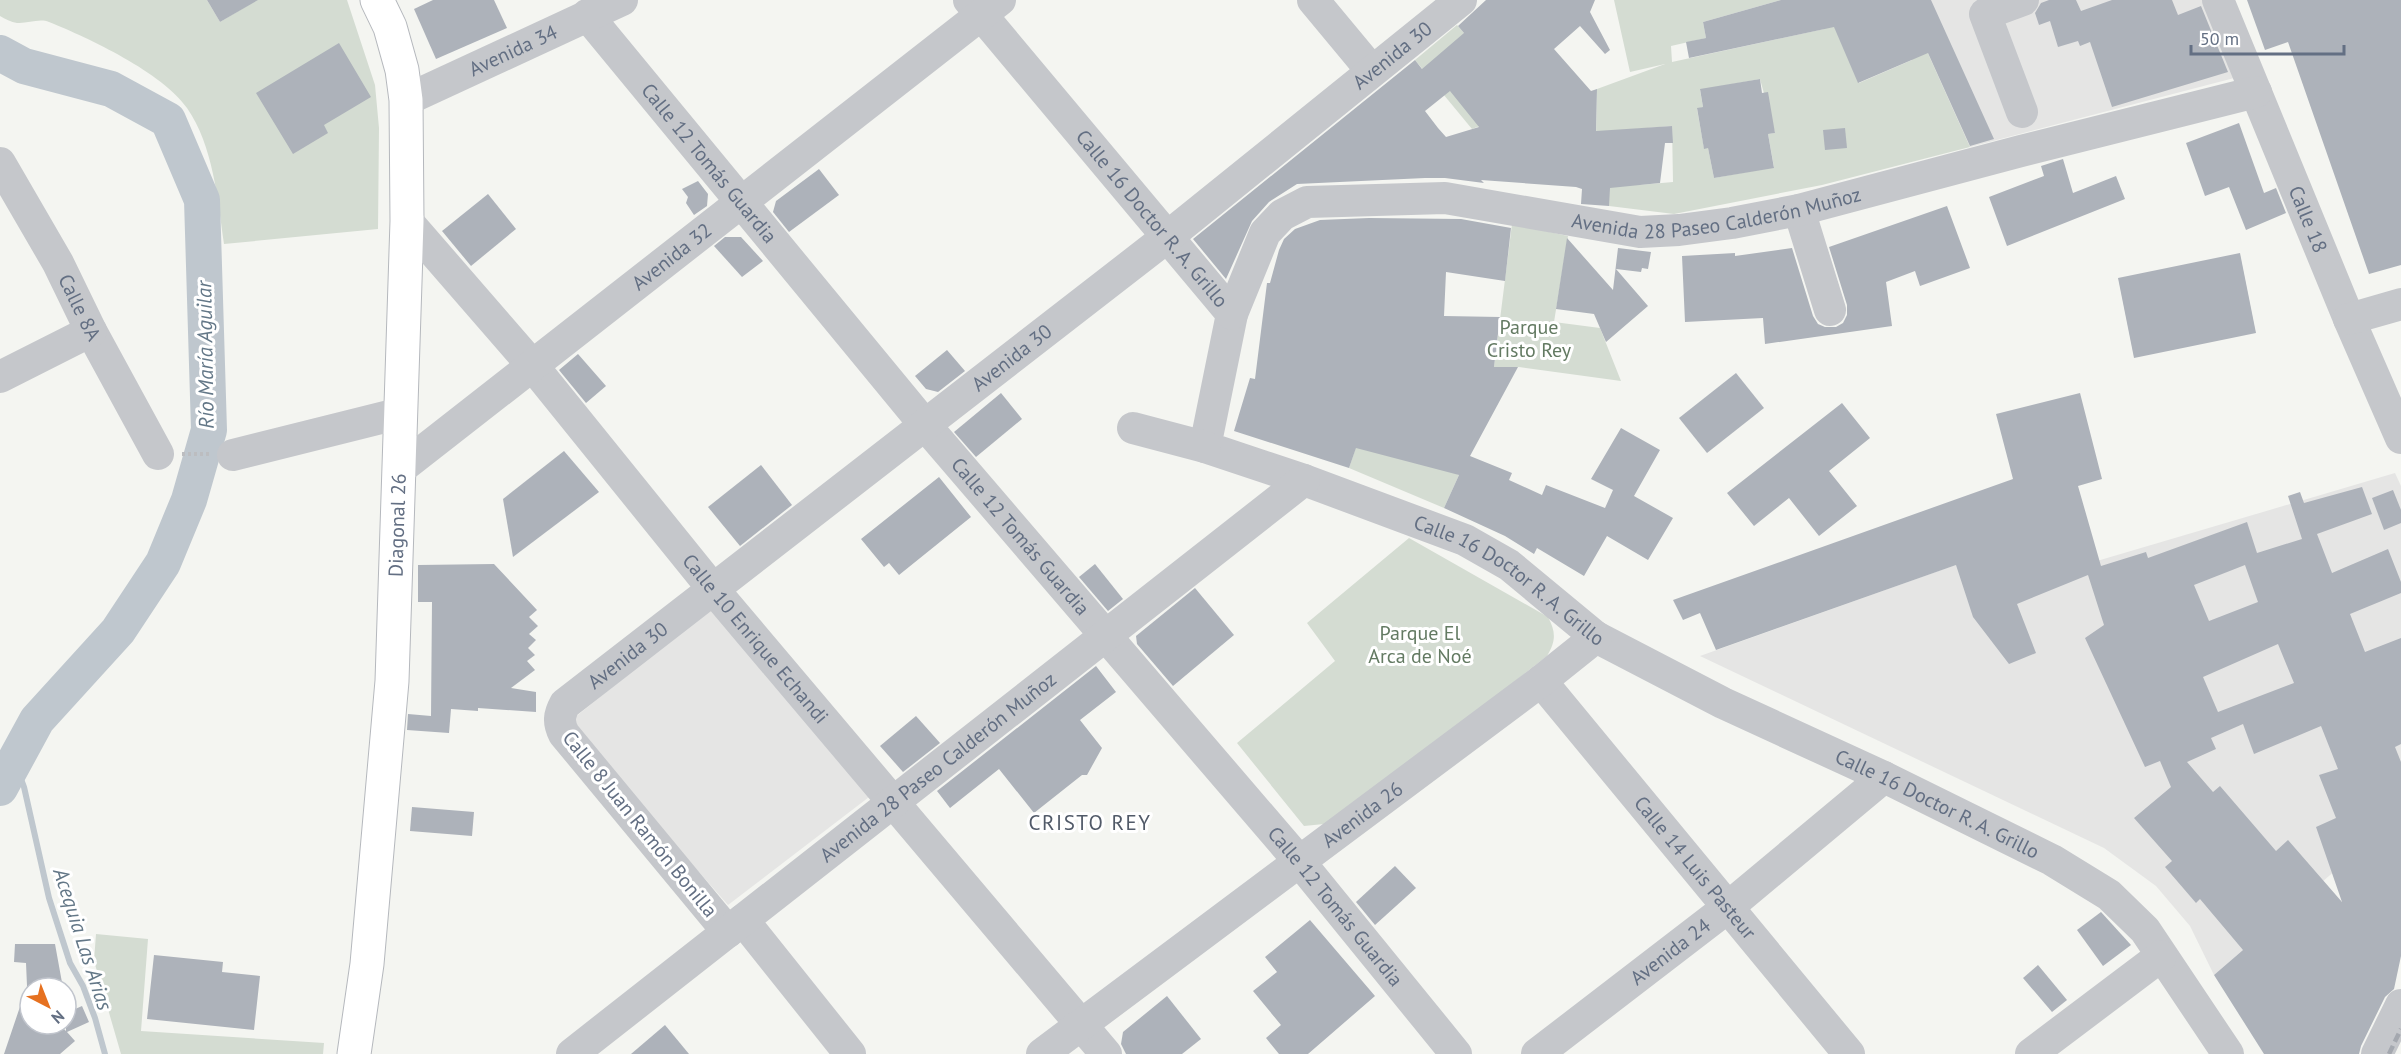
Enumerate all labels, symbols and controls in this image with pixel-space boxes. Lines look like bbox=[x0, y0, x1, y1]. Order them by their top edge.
street label: Avenida 30 bbox=[1347, 15, 1437, 95]
scale bar bbox=[2191, 18, 2344, 56]
street label: Avenida 34 bbox=[465, 19, 562, 82]
text: 50 m bbox=[2200, 27, 2239, 50]
street label: Calle 12 Tomás Guardia bbox=[636, 78, 783, 249]
street label: Calle 16 Doctor R. A. Grillo bbox=[1070, 124, 1234, 313]
street label: Avenida 28 Paseo Calderón Muñoz bbox=[1570, 181, 1864, 245]
street label: Calle 18 bbox=[2283, 182, 2333, 257]
street label: Avenida 32 bbox=[626, 217, 717, 296]
street label: Calle 8A bbox=[52, 270, 107, 346]
water label: Río María Aguilar bbox=[190, 279, 220, 429]
park label: Parque Cristo Rey bbox=[1487, 314, 1572, 363]
street label: Avenida 30 bbox=[966, 318, 1057, 397]
street label: Calle 12 Tomás Guardia bbox=[946, 452, 1095, 621]
street label: Diagonal 26 bbox=[382, 473, 412, 577]
street label: Calle 16 Doctor R. A. Grillo bbox=[1410, 509, 1608, 652]
street label: Calle 10 Enrique Echandi bbox=[677, 548, 834, 729]
street label: Avenida 30 bbox=[582, 616, 673, 695]
park label: Parque El Arca de Noé bbox=[1368, 620, 1472, 669]
street label: Avenida 28 Paseo Calderón Muñoz bbox=[814, 666, 1061, 868]
street label: Calle 8 Juan Ramón Bonilla bbox=[557, 726, 723, 922]
street label: Calle 16 Doctor R. A. Grillo bbox=[1831, 743, 2044, 865]
street label: Avenida 26 bbox=[1317, 776, 1408, 853]
street label: Calle 14 Luis Pasteur bbox=[1628, 791, 1762, 945]
district label: CRISTO REY bbox=[1029, 809, 1151, 836]
street label: Calle 12 Tomás Guardia bbox=[1262, 821, 1409, 992]
water label: Acequia Las Arias bbox=[47, 864, 119, 1014]
street label: Avenida 24 bbox=[1625, 912, 1716, 991]
north arrow bbox=[18, 976, 78, 1036]
text: N bbox=[47, 1006, 69, 1028]

